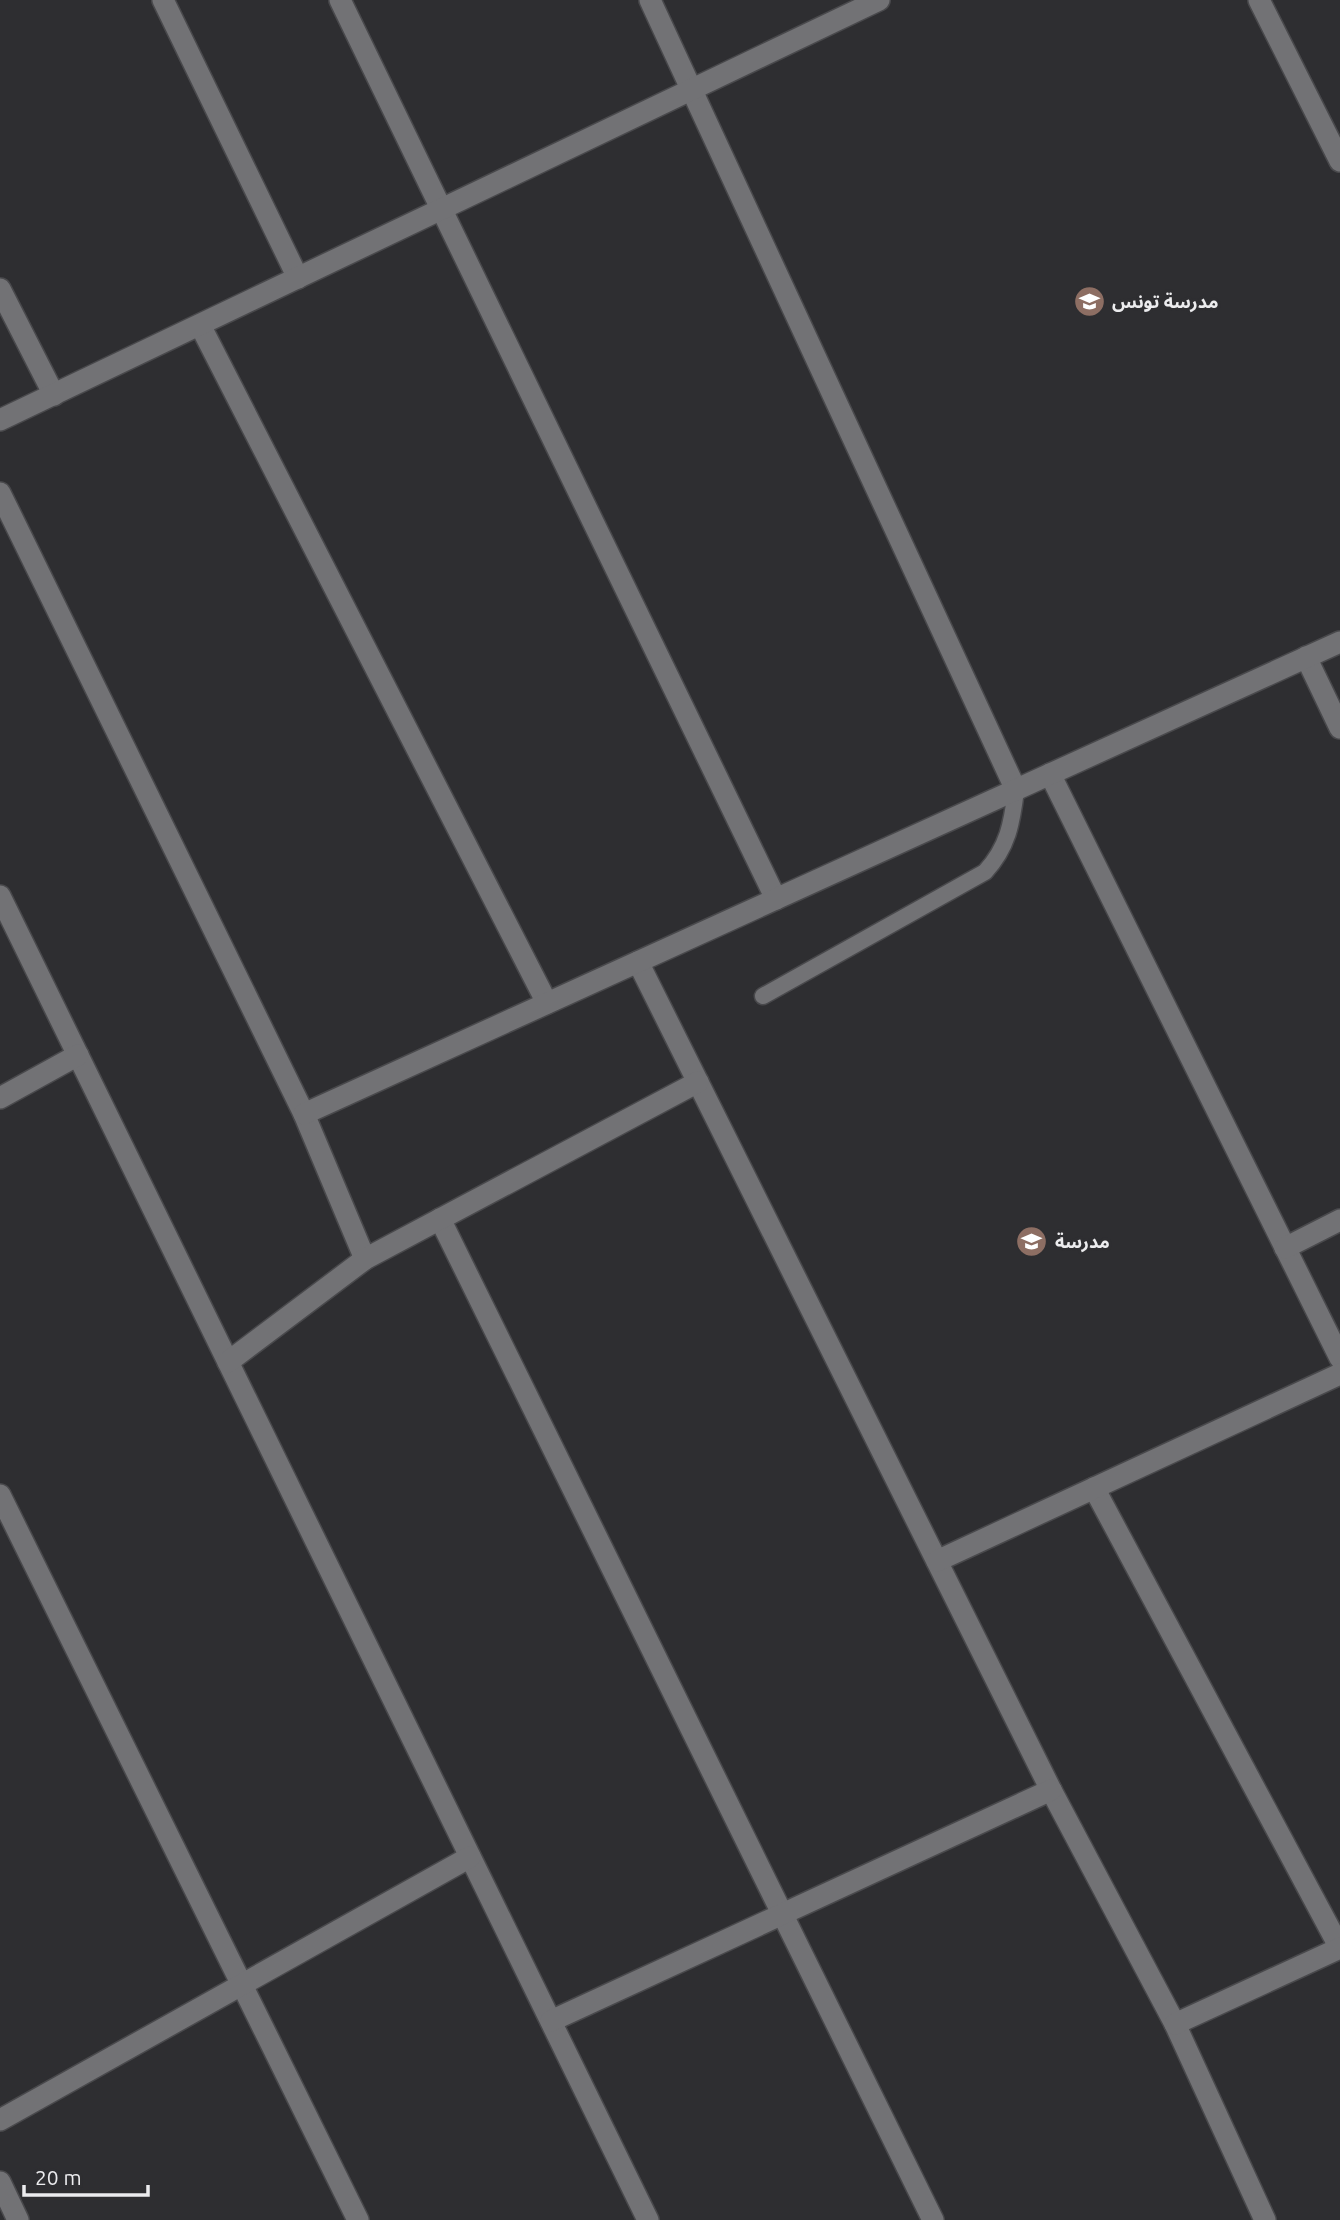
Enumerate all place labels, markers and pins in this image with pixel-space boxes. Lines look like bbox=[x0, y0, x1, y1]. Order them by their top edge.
school or university icon: مدرسة تونس bbox=[1072, 285, 1106, 319]
place label: مدرسة تونس bbox=[1112, 291, 1218, 313]
school or university icon: مدرسة bbox=[1015, 1225, 1049, 1259]
place label: مدرسة bbox=[1055, 1231, 1110, 1253]

